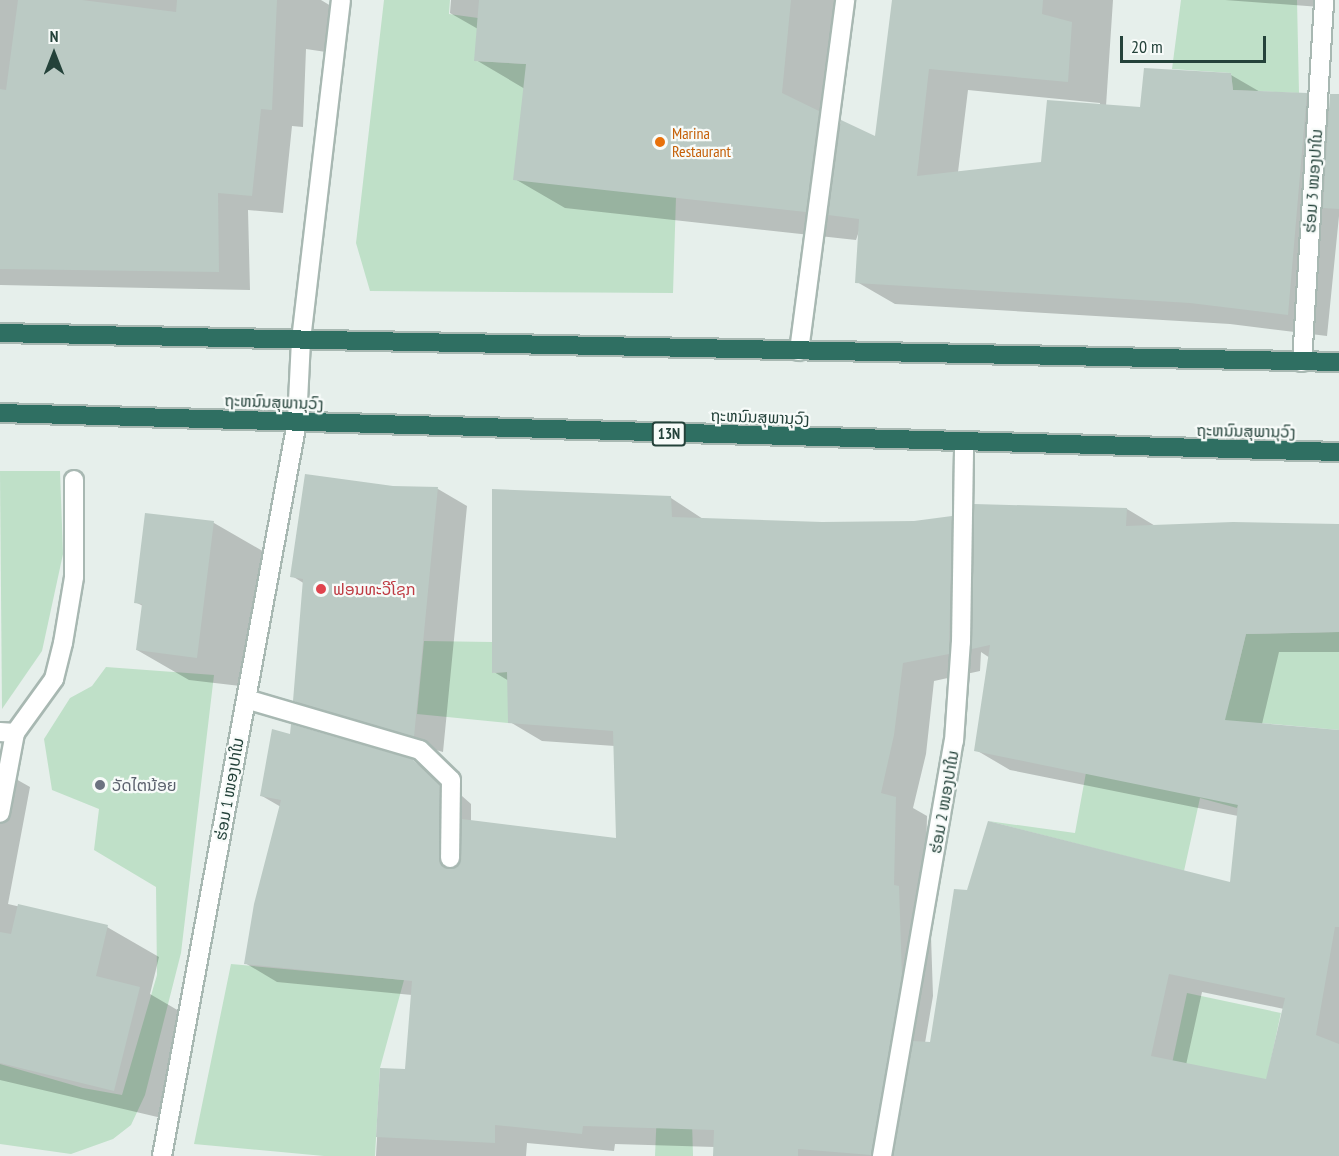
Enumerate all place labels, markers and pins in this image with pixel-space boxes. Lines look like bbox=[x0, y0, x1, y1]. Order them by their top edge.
place label: Marina Restaurant bbox=[672, 123, 731, 161]
marker: Marina Restaurant bbox=[653, 135, 667, 149]
place label: ຟອນທະວີໂຊກ bbox=[333, 579, 416, 599]
marker: ຟອນທະວີໂຊກ bbox=[314, 582, 328, 596]
place label: ວັດໄຕນ້ອຍ bbox=[112, 775, 177, 795]
marker: ວັດໄຕນ້ອຍ bbox=[93, 778, 107, 792]

